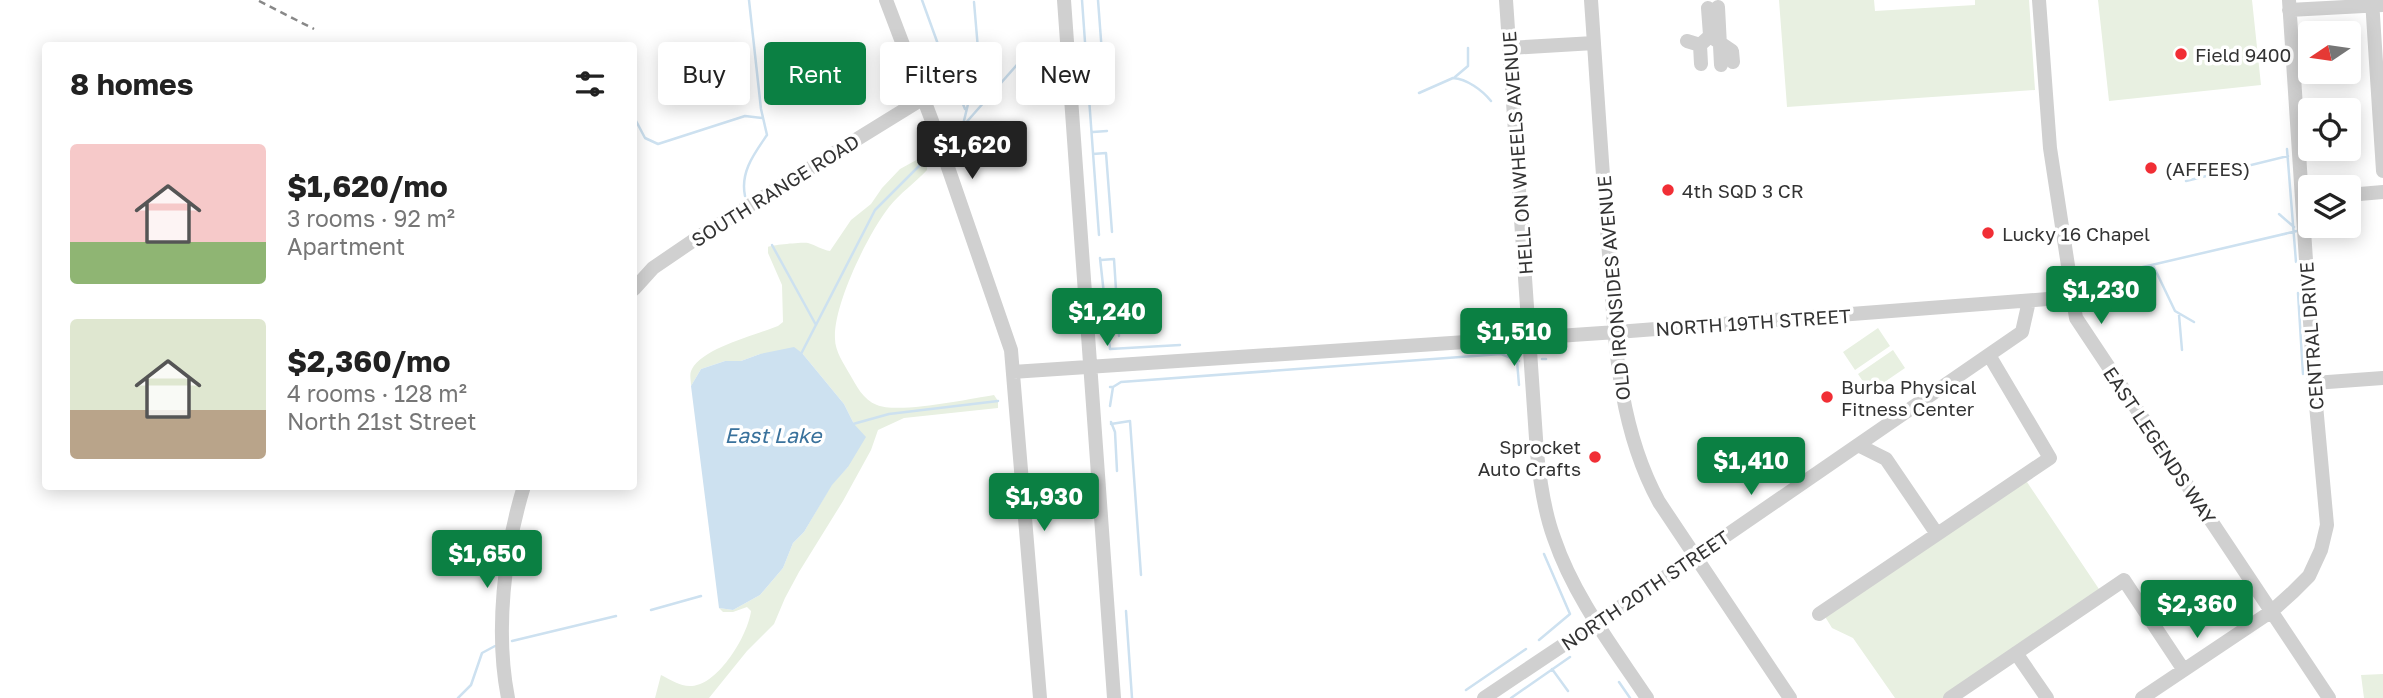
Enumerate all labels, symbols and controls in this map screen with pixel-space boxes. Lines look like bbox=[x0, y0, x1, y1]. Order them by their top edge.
north arrow bbox=[2298, 21, 2361, 84]
map controls bbox=[2298, 21, 2361, 238]
street label: HELL ON WHEELS AVENUE bbox=[1497, 30, 1537, 276]
chip: Buy bbox=[658, 42, 750, 105]
chip: Rent bbox=[764, 42, 866, 105]
chip: Filters bbox=[880, 42, 1002, 105]
chip: New bbox=[1016, 42, 1115, 105]
place label: Field 9400 bbox=[2195, 43, 2291, 66]
marker: Field 9400 bbox=[2173, 46, 2189, 62]
icon: filters bbox=[571, 65, 609, 103]
text: 8 homes bbox=[70, 66, 194, 102]
button: locate bbox=[2298, 98, 2361, 161]
pin: $1,620 bbox=[915, 122, 1029, 181]
street label: SOUTH RANGE ROAD bbox=[687, 129, 863, 251]
text: $1,620 bbox=[933, 130, 1011, 158]
place label: (AFFEES) bbox=[2165, 157, 2250, 180]
marker: (AFFEES) bbox=[2143, 160, 2159, 176]
text: $1,620/mo bbox=[287, 168, 448, 204]
icon: home bbox=[126, 172, 210, 256]
street label: OLD IRONSIDES AVENUE bbox=[1592, 175, 1634, 401]
button: layers bbox=[2298, 175, 2361, 238]
place label: 4th SQD 3 CR bbox=[1682, 179, 1804, 202]
marker: 4th SQD 3 CR bbox=[1660, 182, 1676, 198]
text: 3 rooms · 92 m² bbox=[287, 204, 455, 232]
place label: Lucky 16 Chapel bbox=[2002, 222, 2150, 245]
marker: Lucky 16 Chapel bbox=[1980, 225, 1996, 241]
text: Apartment bbox=[287, 232, 405, 260]
street label: CENTRAL DRIVE bbox=[2294, 261, 2328, 411]
pin: $1,230 bbox=[2044, 266, 2158, 326]
text: $1,230 bbox=[2062, 275, 2140, 303]
pin: $1,240 bbox=[1050, 288, 1164, 348]
text: $1,240 bbox=[1068, 297, 1146, 325]
street label: NORTH 19TH STREET bbox=[1655, 304, 1852, 340]
pin: $1,510 bbox=[1457, 308, 1571, 368]
text: $1,510 bbox=[1476, 317, 1552, 345]
text: $2,360/mo bbox=[287, 343, 451, 379]
icon: home bbox=[126, 347, 210, 431]
street label: EAST LEGENDS WAY bbox=[2099, 362, 2221, 528]
place label: Burba Physical Fitness Center bbox=[1841, 375, 1977, 420]
text: 4 rooms · 128 m² bbox=[287, 379, 467, 407]
marker: Burba Physical Fitness Center bbox=[1819, 389, 1835, 405]
text: North 21st Street bbox=[287, 407, 477, 435]
water label: East Lake bbox=[725, 422, 823, 448]
place label: Sprocket Auto Crafts bbox=[1478, 435, 1581, 480]
pin: $1,410 bbox=[1694, 438, 1808, 497]
text: $1,410 bbox=[1713, 446, 1789, 474]
marker: Sprocket Auto Crafts bbox=[1587, 449, 1603, 465]
pin: $1,930 bbox=[987, 474, 1101, 533]
text: $1,930 bbox=[1005, 482, 1083, 510]
street label: NORTH 20TH STREET bbox=[1557, 525, 1734, 655]
pin: $1,650 bbox=[430, 530, 544, 590]
text: $1,650 bbox=[448, 539, 526, 567]
pin: $2,360 bbox=[2140, 580, 2254, 640]
text: $2,360 bbox=[2157, 589, 2237, 617]

